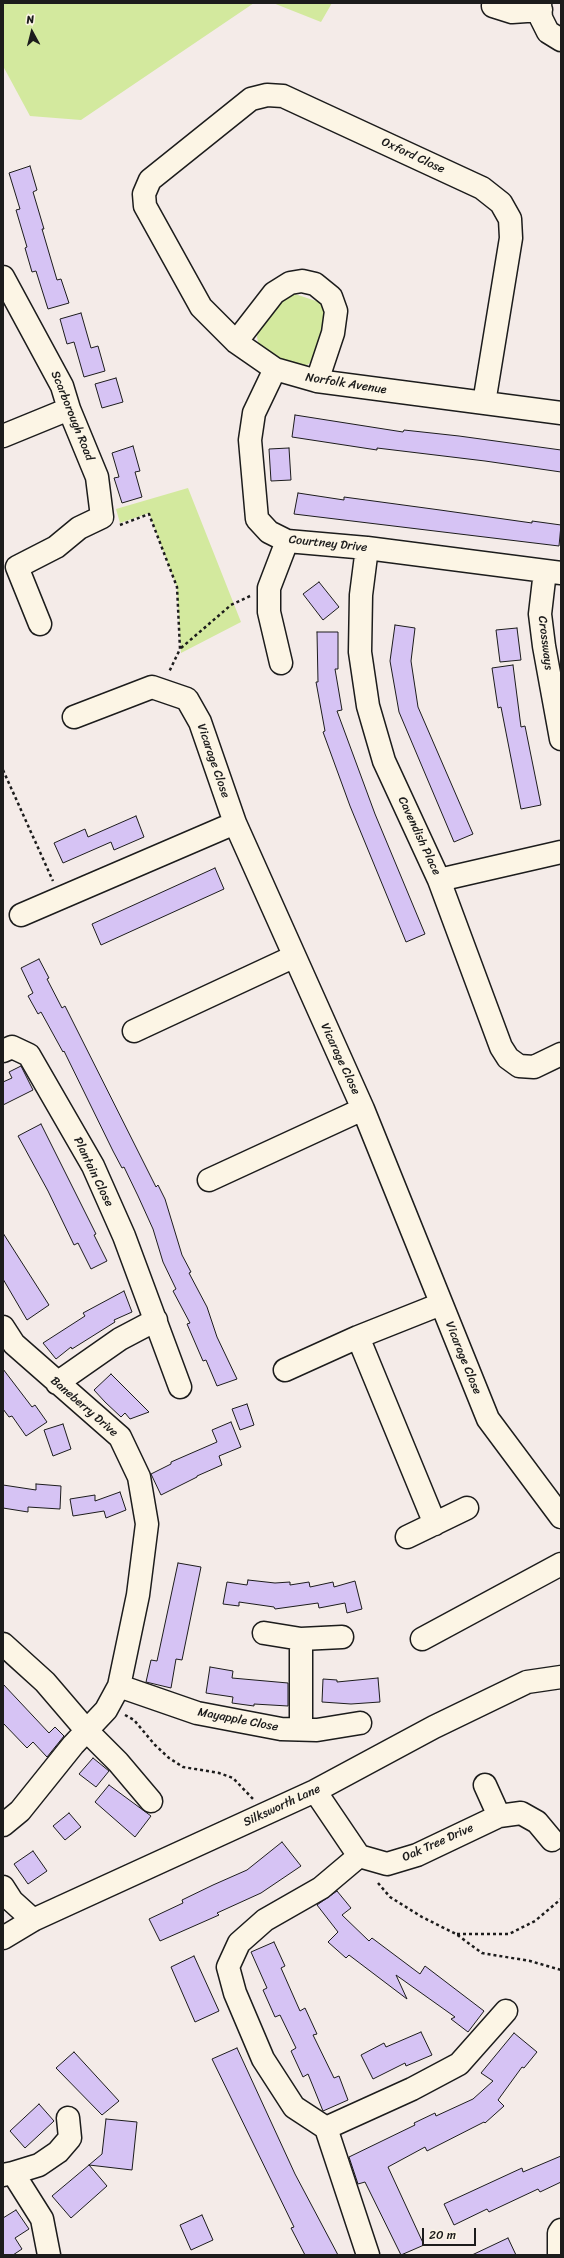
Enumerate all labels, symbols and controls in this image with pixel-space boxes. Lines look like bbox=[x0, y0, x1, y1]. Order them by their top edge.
text: N bbox=[26, 10, 35, 29]
north arrow bbox=[12, 12, 52, 52]
street label: Oxford Close bbox=[379, 135, 447, 177]
street label: Scarborough Road bbox=[47, 369, 97, 463]
street label: Norfolk Avenue bbox=[304, 370, 388, 398]
street label: Courtney Drive bbox=[288, 533, 368, 555]
street label: Crossways bbox=[535, 615, 555, 671]
street label: Vicarage Close bbox=[194, 722, 232, 800]
street label: Cavendish Place bbox=[394, 794, 444, 878]
street label: Vicarage Close bbox=[317, 1021, 363, 1097]
street label: Plantain Close bbox=[70, 1135, 116, 1209]
street label: Vicarage Close bbox=[442, 1319, 484, 1397]
street label: Baneberry Drive bbox=[47, 1374, 121, 1440]
street label: Mayapple Close bbox=[196, 1705, 280, 1735]
street label: Silksworth Lane bbox=[241, 1782, 323, 1830]
street label: Oak Tree Drive bbox=[400, 1821, 476, 1865]
scale bar bbox=[424, 2220, 478, 2246]
text: 20 m bbox=[429, 2224, 456, 2246]

